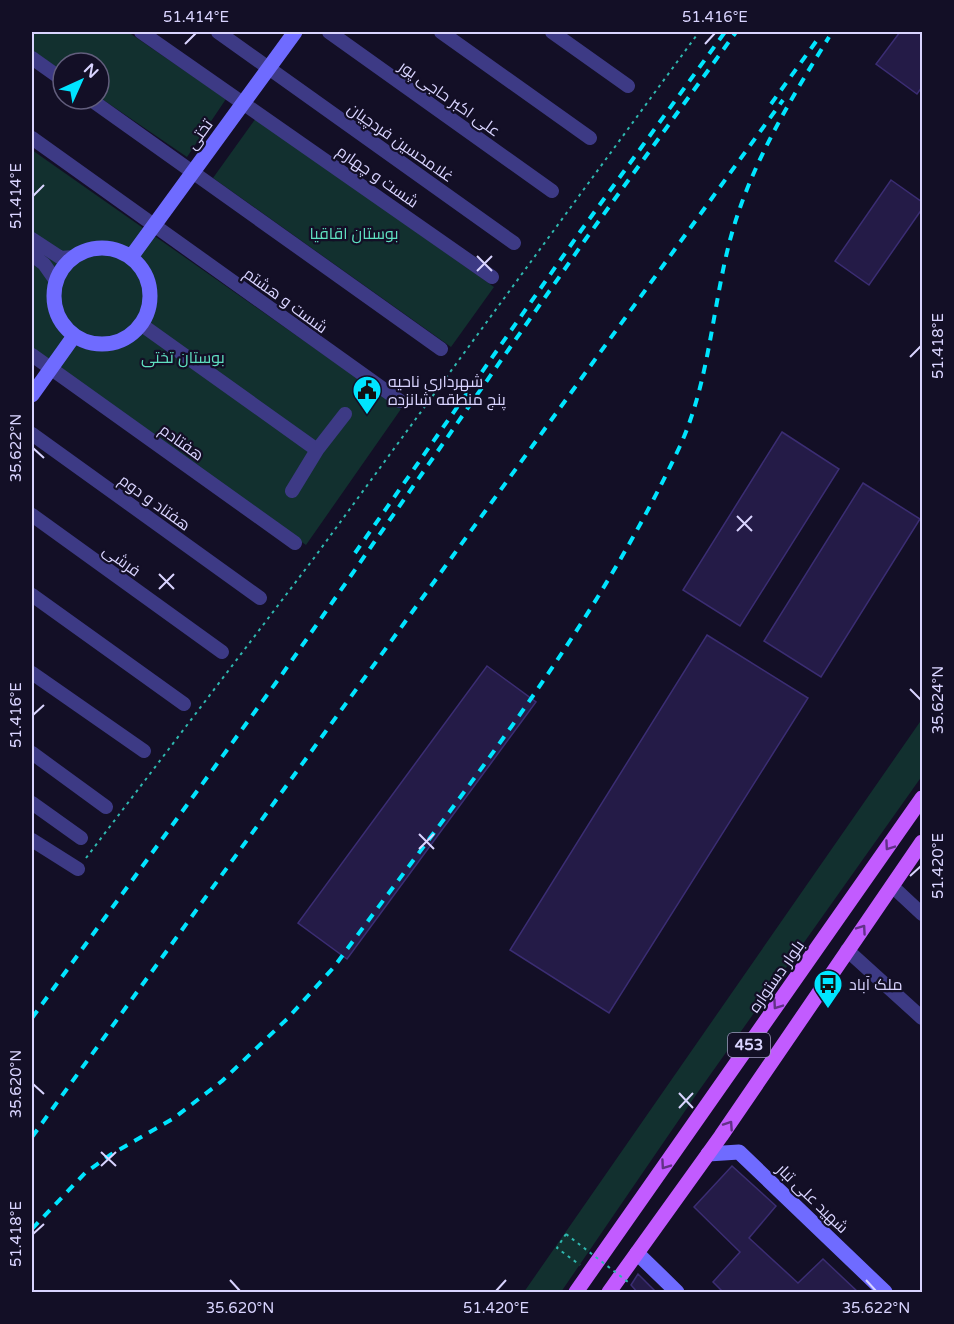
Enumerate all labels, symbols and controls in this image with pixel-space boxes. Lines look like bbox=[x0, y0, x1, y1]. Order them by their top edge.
text: 51.414°E bbox=[163, 8, 229, 26]
text: 51.416°E bbox=[682, 8, 748, 26]
north arrow bbox=[51, 51, 111, 111]
street label: علی اکبر حاجی پور bbox=[393, 56, 504, 142]
text: N bbox=[79, 59, 103, 83]
street label: غلامحسین فردچیان bbox=[343, 99, 457, 188]
street label: تختی bbox=[182, 115, 218, 154]
street label: شست و چهارم bbox=[332, 141, 422, 213]
text: 51.414°E bbox=[7, 163, 25, 229]
park label: بوستان اقاقیا bbox=[310, 224, 398, 244]
street label: شست و هشتم bbox=[239, 264, 331, 339]
text: 51.418°E bbox=[929, 313, 947, 379]
park label: بوستان تختی bbox=[141, 348, 225, 368]
place label: شهرداری ناحیه پنج منطقه شانزده bbox=[388, 372, 507, 411]
public building icon: شهرداری ناحیه پنج منطقه شانزده bbox=[351, 374, 383, 416]
text: 35.622°N bbox=[7, 414, 25, 482]
street label: هفتادم bbox=[155, 420, 208, 466]
street label: هفتاد و دوم bbox=[114, 470, 194, 536]
street label: فرشی bbox=[99, 540, 144, 581]
text: 35.624°N bbox=[929, 666, 947, 734]
text: 51.416°E bbox=[7, 682, 25, 748]
text: 51.420°E bbox=[929, 833, 947, 899]
one-way arrow bbox=[885, 839, 896, 850]
one-way arrow bbox=[855, 925, 866, 936]
street label: بلوار دستواره bbox=[745, 936, 809, 1017]
bus stop icon: ملک آباد bbox=[812, 968, 844, 1010]
place label: ملک آباد bbox=[849, 975, 902, 995]
one-way arrow bbox=[773, 999, 784, 1010]
road number: 453 bbox=[728, 1033, 770, 1057]
text: 35.620°N bbox=[7, 1050, 25, 1118]
one-way arrow bbox=[722, 1121, 733, 1132]
one-way arrow bbox=[661, 1159, 672, 1170]
street label: شهید علی تبار bbox=[772, 1159, 852, 1238]
text: 51.418°E bbox=[7, 1201, 25, 1267]
text: 35.620°N bbox=[206, 1299, 274, 1317]
text: 51.420°E bbox=[463, 1299, 529, 1317]
text: 35.622°N bbox=[842, 1299, 910, 1317]

